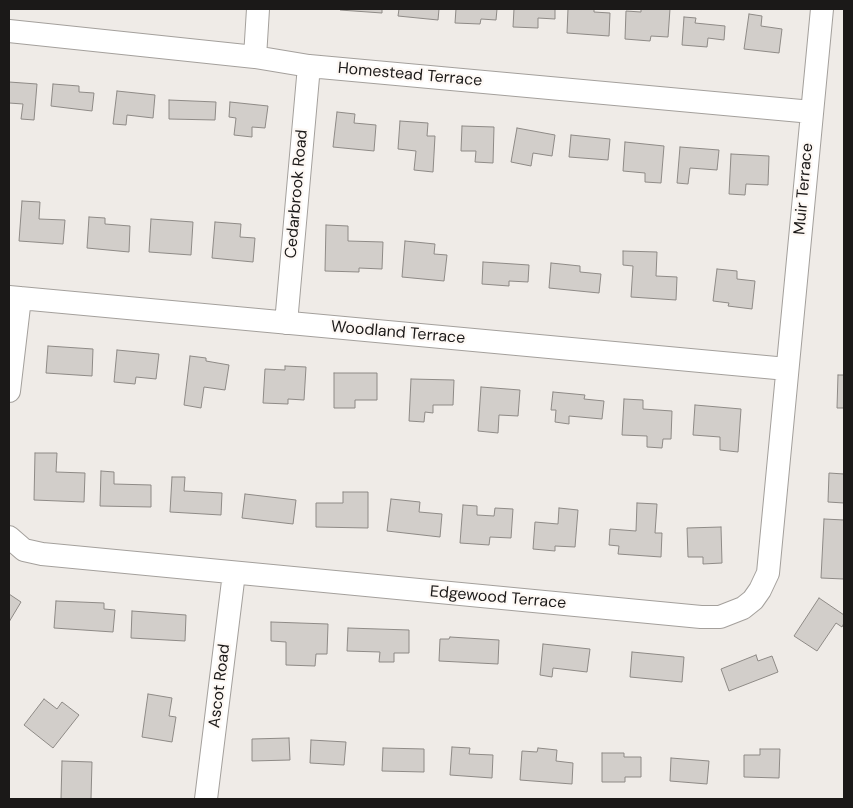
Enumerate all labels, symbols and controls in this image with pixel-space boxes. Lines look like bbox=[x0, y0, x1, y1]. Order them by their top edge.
street label: Homestead Terrace bbox=[337, 59, 483, 91]
street label: Cedarbrook Road bbox=[282, 129, 312, 259]
street label: Muir Terrace bbox=[790, 142, 818, 236]
street label: Woodland Terrace bbox=[330, 318, 466, 348]
street label: Edgewood Terrace bbox=[429, 582, 567, 614]
street label: Ascot Road bbox=[205, 643, 235, 729]

